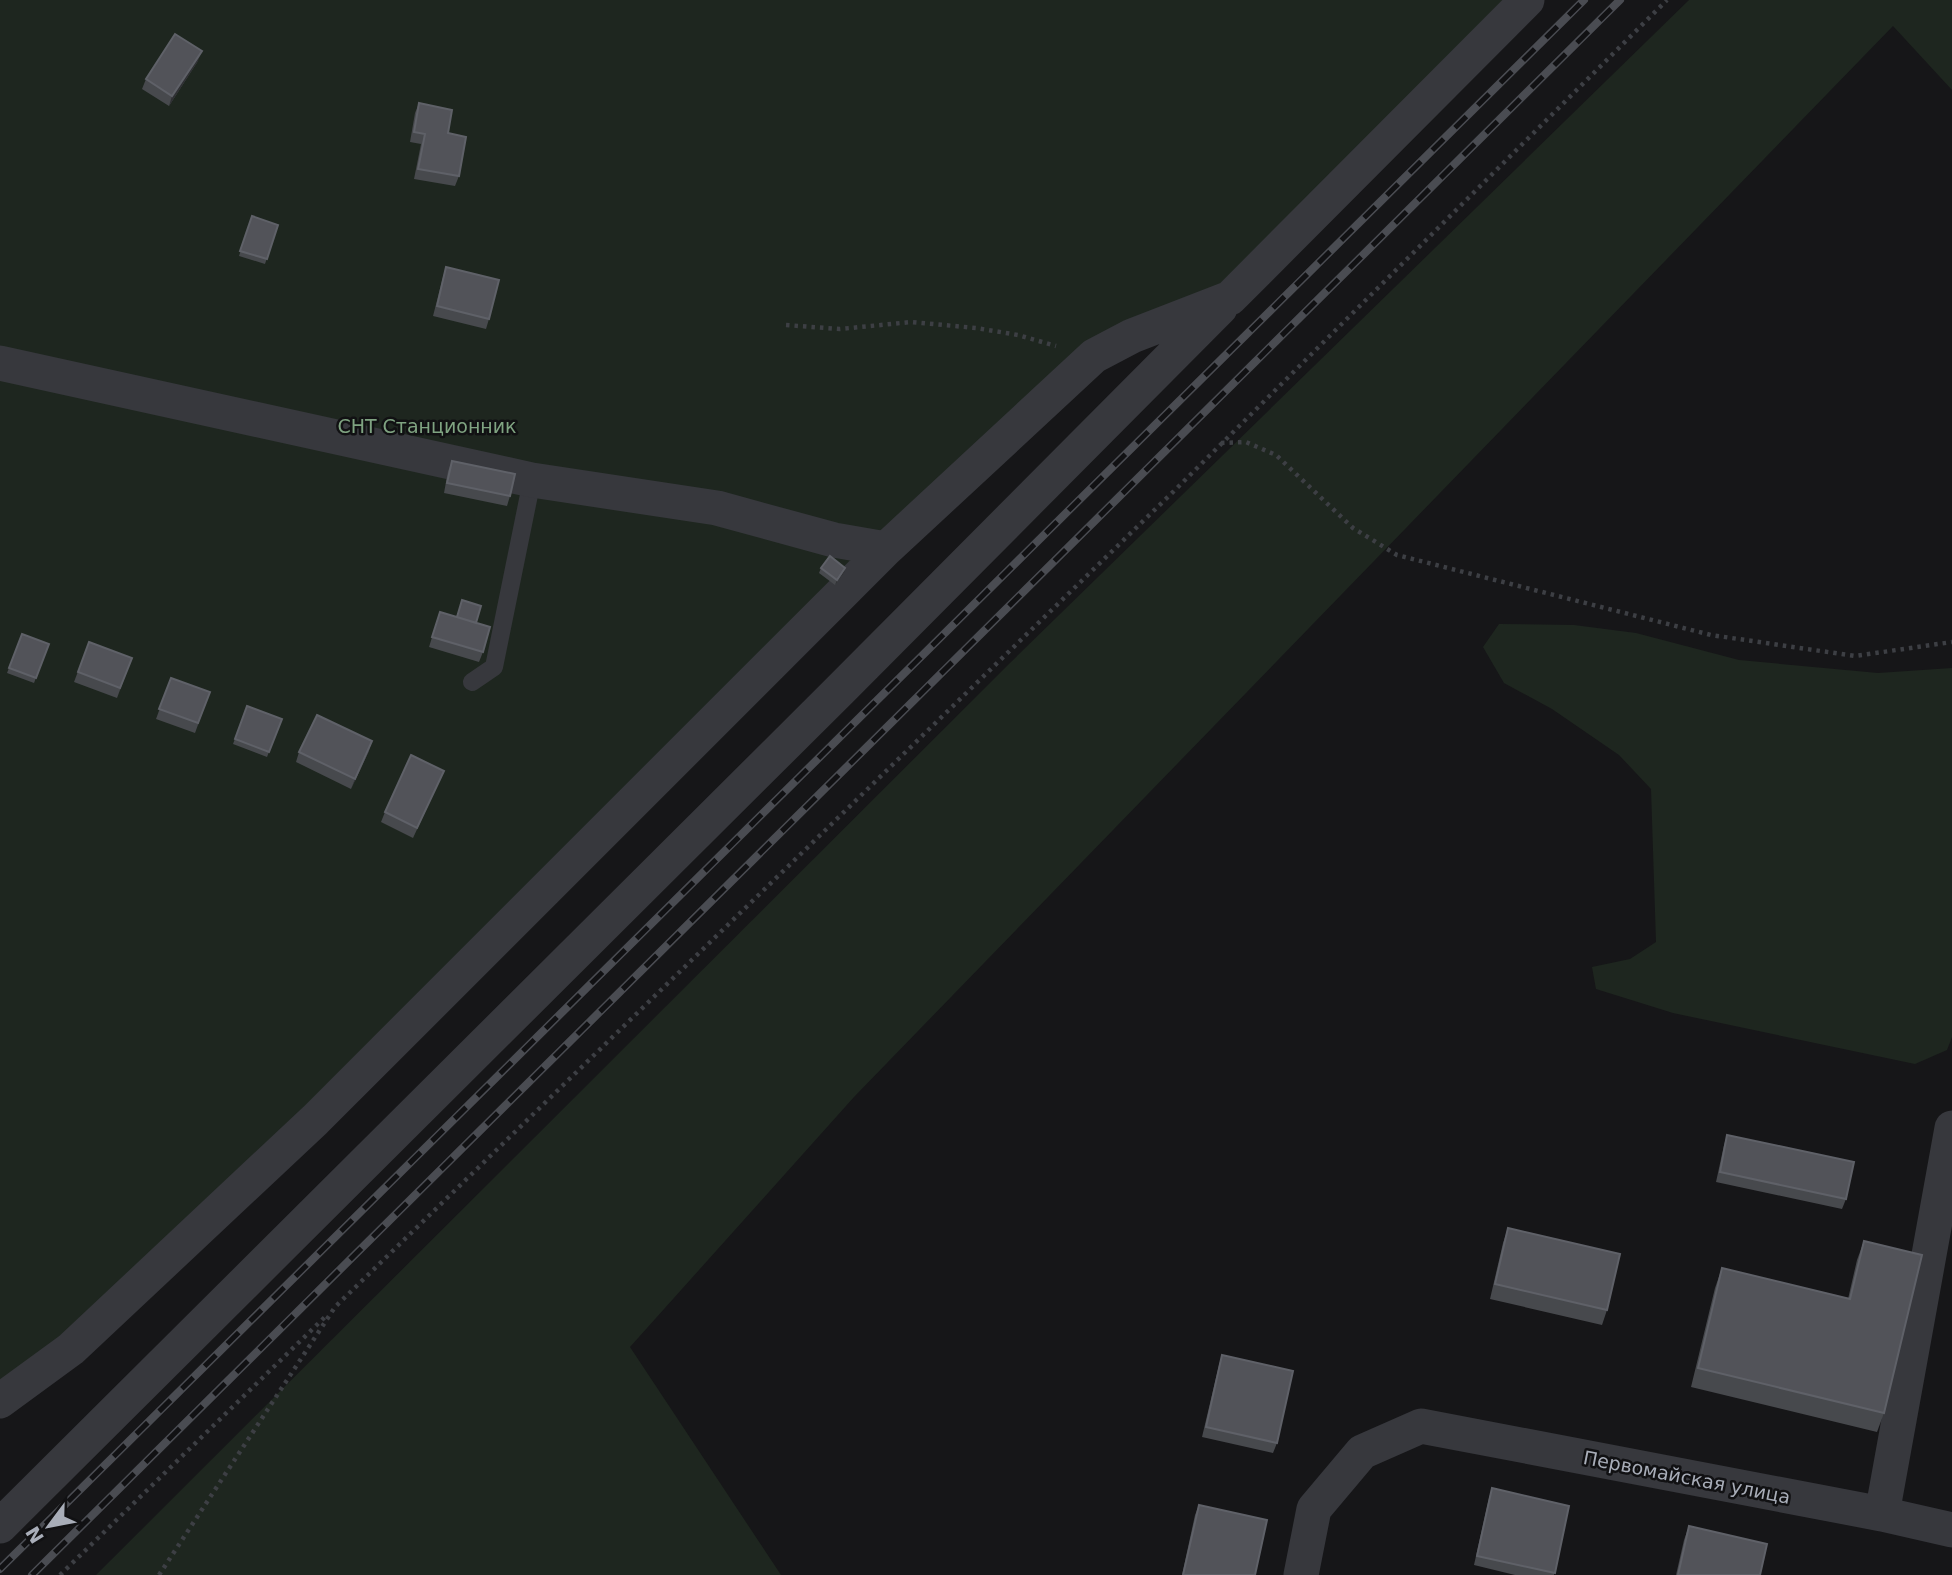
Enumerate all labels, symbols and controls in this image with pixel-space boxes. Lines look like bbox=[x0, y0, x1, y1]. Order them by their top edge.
park label: СНТ Станционник bbox=[337, 415, 517, 437]
street label: Первомайская улица bbox=[1582, 1446, 1792, 1508]
north arrow bbox=[14, 1491, 84, 1561]
text: N bbox=[21, 1522, 48, 1548]

